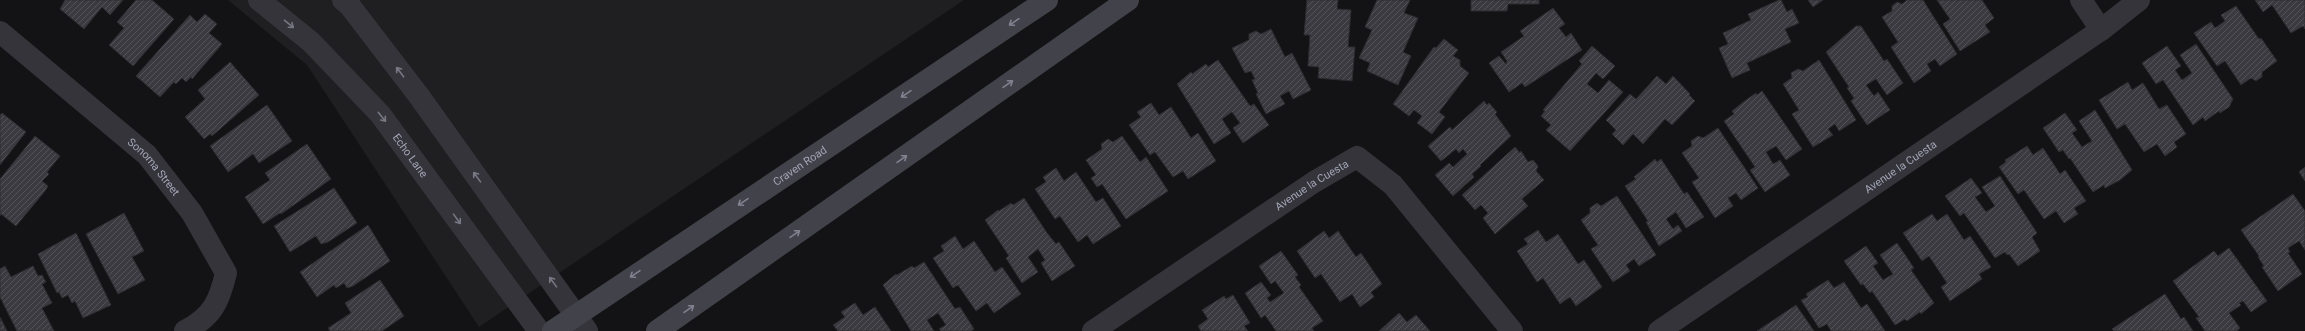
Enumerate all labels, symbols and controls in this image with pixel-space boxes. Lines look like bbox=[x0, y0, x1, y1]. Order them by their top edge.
one-way arrow bbox=[1009, 18, 1020, 26]
one-way arrow bbox=[284, 20, 295, 29]
one-way arrow bbox=[396, 66, 405, 77]
one-way arrow bbox=[1002, 80, 1013, 88]
one-way arrow bbox=[901, 90, 912, 98]
one-way arrow bbox=[377, 111, 386, 122]
street label: Echo Lane bbox=[390, 131, 431, 180]
street label: Sonoma Street bbox=[125, 135, 183, 199]
street label: Avenue la Cuesta bbox=[1862, 137, 1939, 196]
street label: Craven Road bbox=[770, 143, 829, 188]
one-way arrow bbox=[896, 155, 907, 163]
street label: Avenue la Cuesta bbox=[1272, 157, 1351, 213]
one-way arrow bbox=[473, 171, 481, 182]
one-way arrow bbox=[738, 198, 749, 206]
one-way arrow bbox=[453, 213, 461, 224]
one-way arrow bbox=[790, 230, 801, 238]
one-way arrow bbox=[630, 270, 641, 278]
one-way arrow bbox=[549, 277, 557, 288]
one-way arrow bbox=[683, 305, 694, 313]

